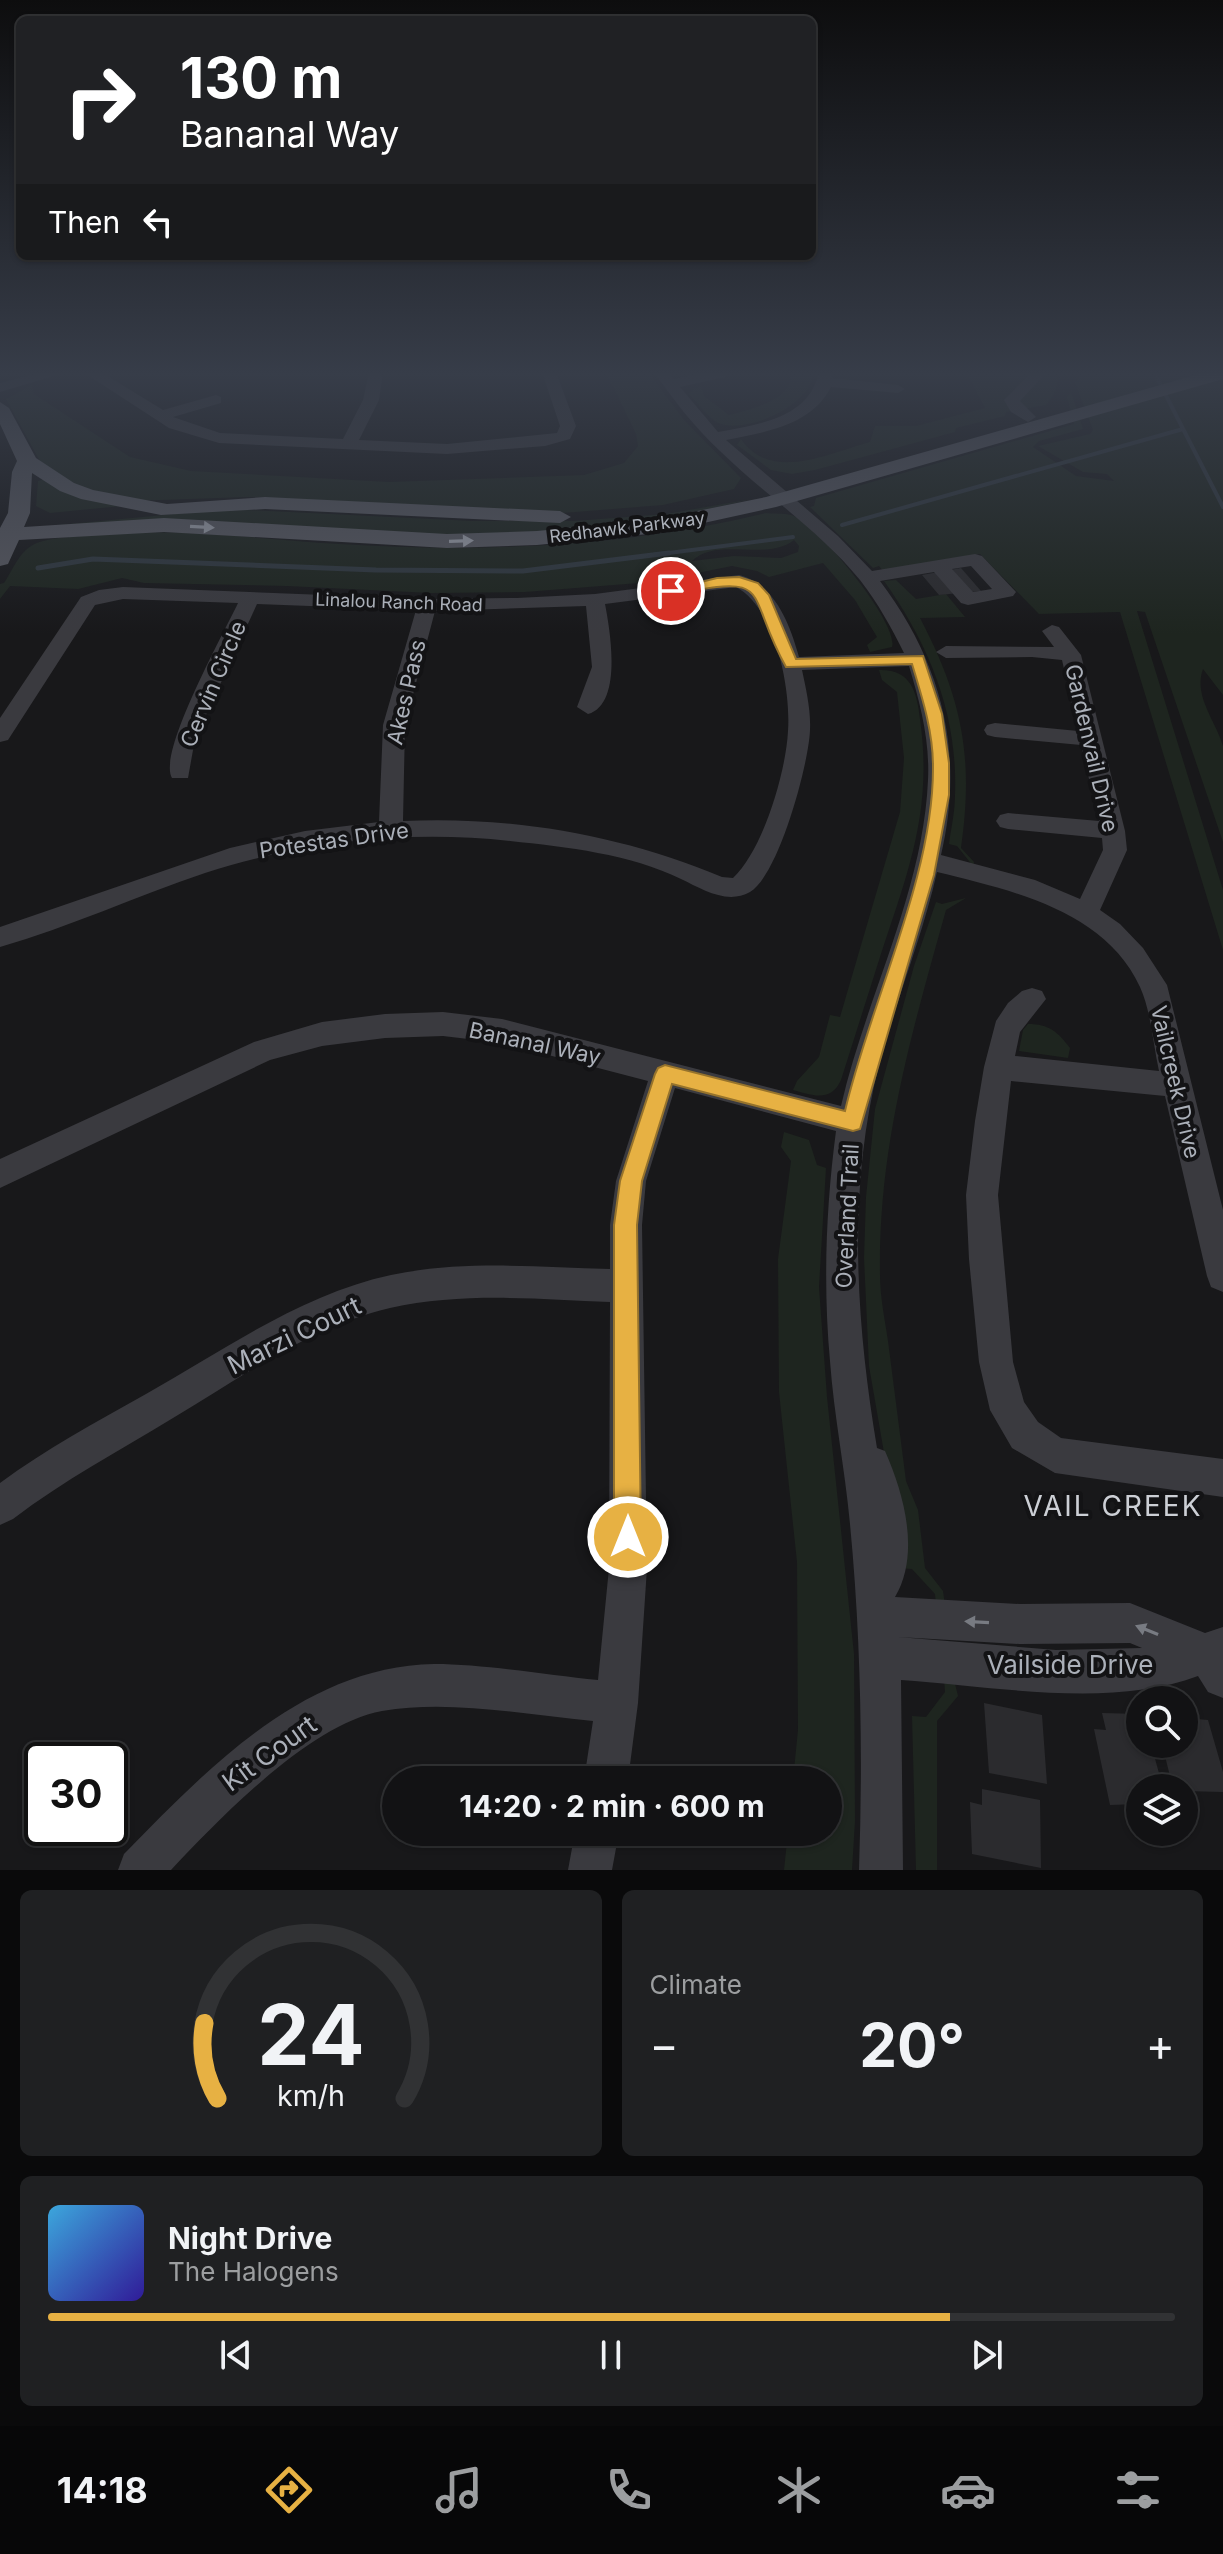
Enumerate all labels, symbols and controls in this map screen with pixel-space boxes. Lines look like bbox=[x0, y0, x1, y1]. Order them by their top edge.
text: 130 m bbox=[180, 44, 342, 112]
icon: right bbox=[48, 48, 152, 152]
text: Bananal Way bbox=[180, 112, 399, 156]
icon: left bbox=[136, 200, 180, 244]
text: Then bbox=[48, 204, 120, 240]
street label: Redhawk Parkway bbox=[548, 507, 706, 547]
one-way arrow bbox=[190, 520, 215, 533]
one-way arrow bbox=[449, 534, 474, 547]
pin bbox=[637, 557, 705, 625]
icon: arrive bbox=[649, 569, 693, 613]
street label: Linalou Ranch Road bbox=[315, 589, 483, 615]
street label: Cervin Circle bbox=[175, 617, 251, 751]
street label: Akes Pass bbox=[381, 637, 431, 747]
street label: Gardenvail Drive bbox=[1060, 661, 1124, 835]
street label: Potestas Drive bbox=[258, 817, 410, 863]
street label: Vailcreek Drive bbox=[1146, 1003, 1206, 1161]
street label: Bananal Way bbox=[467, 1016, 603, 1070]
street label: Overland Trail bbox=[830, 1143, 864, 1289]
street label: Marzi Court bbox=[222, 1289, 366, 1381]
district label: VAIL CREEK bbox=[1024, 1489, 1202, 1523]
position arrow bbox=[586, 1495, 670, 1579]
one-way arrow bbox=[964, 1615, 989, 1628]
one-way arrow bbox=[1135, 1623, 1159, 1636]
street label: Vailside Drive bbox=[987, 1649, 1153, 1680]
map controls bbox=[1126, 1686, 1198, 1846]
button: search bbox=[1126, 1686, 1198, 1758]
street label: Kit Court bbox=[216, 1709, 322, 1797]
speed limit sign: 30 bbox=[24, 1742, 128, 1846]
button: layers bbox=[1126, 1774, 1198, 1846]
text: 14:20 · 2 min · 600 m bbox=[459, 1788, 765, 1824]
text: Climate bbox=[650, 1969, 742, 2000]
text: 24 bbox=[257, 1984, 364, 2085]
text: 20° bbox=[859, 2009, 965, 2081]
text: − bbox=[650, 2018, 679, 2072]
text: + bbox=[1146, 2018, 1175, 2072]
text: km/h bbox=[277, 2078, 345, 2113]
text: Night Drive bbox=[168, 2220, 332, 2256]
text: The Halogens bbox=[168, 2256, 339, 2287]
icon: previous bbox=[214, 2333, 258, 2377]
icon: pause bbox=[589, 2333, 633, 2377]
icon: next bbox=[965, 2333, 1009, 2377]
icon: directions bbox=[261, 2462, 317, 2518]
icon: music bbox=[431, 2462, 487, 2518]
icon: phone bbox=[601, 2462, 657, 2518]
icon: climate bbox=[771, 2462, 827, 2518]
icon: car bbox=[940, 2462, 996, 2518]
icon: filters bbox=[1110, 2462, 1166, 2518]
text: 14:18 bbox=[57, 2468, 148, 2512]

